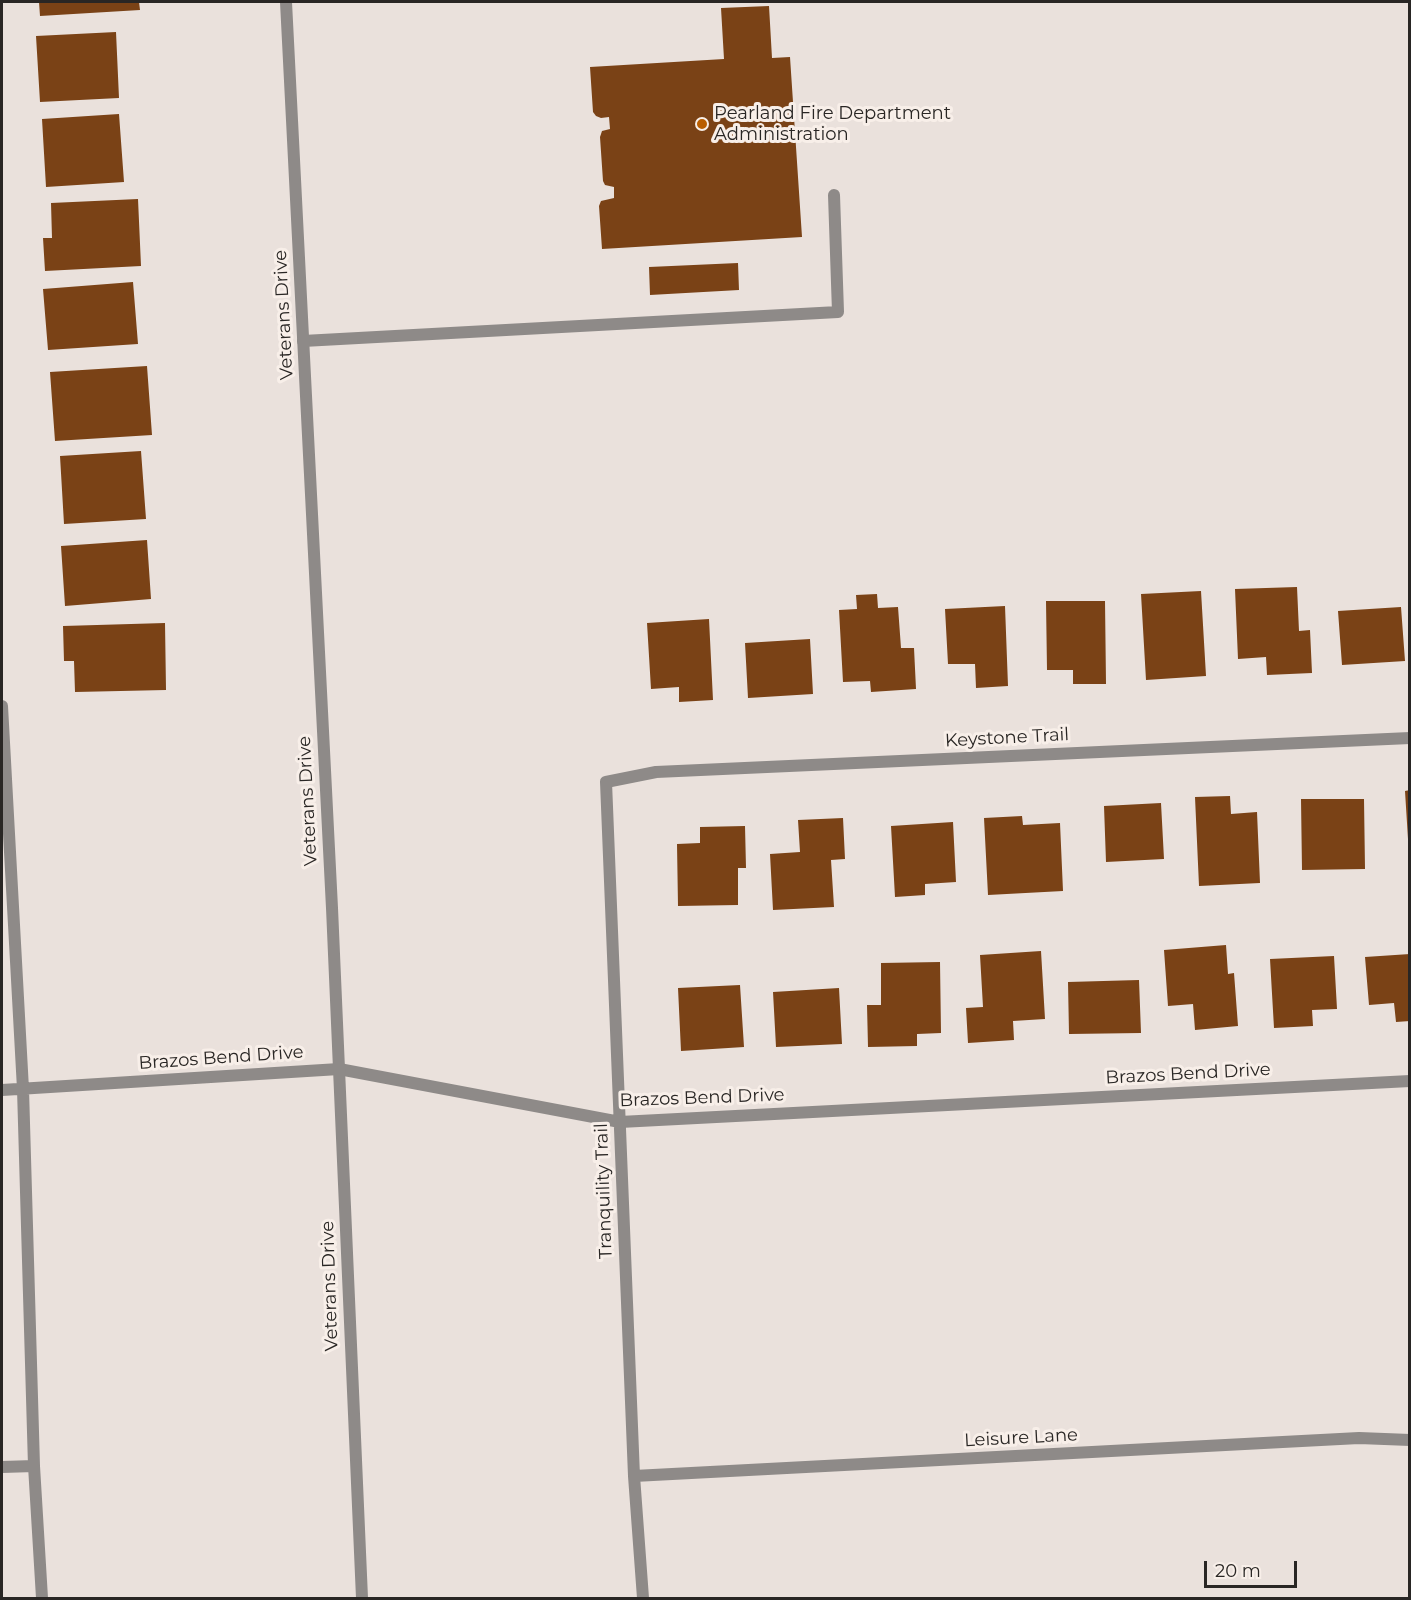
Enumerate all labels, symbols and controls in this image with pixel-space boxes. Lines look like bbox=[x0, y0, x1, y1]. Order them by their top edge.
place label: Pearland Fire Department Administration bbox=[714, 103, 951, 146]
marker: Pearland Fire Department Administration bbox=[695, 117, 709, 131]
street label: Veterans Drive bbox=[270, 249, 298, 381]
street label: Keystone Trail bbox=[944, 724, 1070, 752]
street label: Veterans Drive bbox=[294, 735, 322, 867]
street label: Brazos Bend Drive bbox=[138, 1041, 304, 1075]
street label: Brazos Bend Drive bbox=[1105, 1059, 1271, 1089]
street label: Brazos Bend Drive bbox=[619, 1084, 785, 1112]
street label: Tranquility Trail bbox=[591, 1123, 617, 1259]
street label: Veterans Drive bbox=[317, 1221, 343, 1351]
street label: Leisure Lane bbox=[964, 1424, 1078, 1452]
scale bar bbox=[1207, 1549, 1300, 1587]
text: 20 m bbox=[1215, 1560, 1261, 1582]

